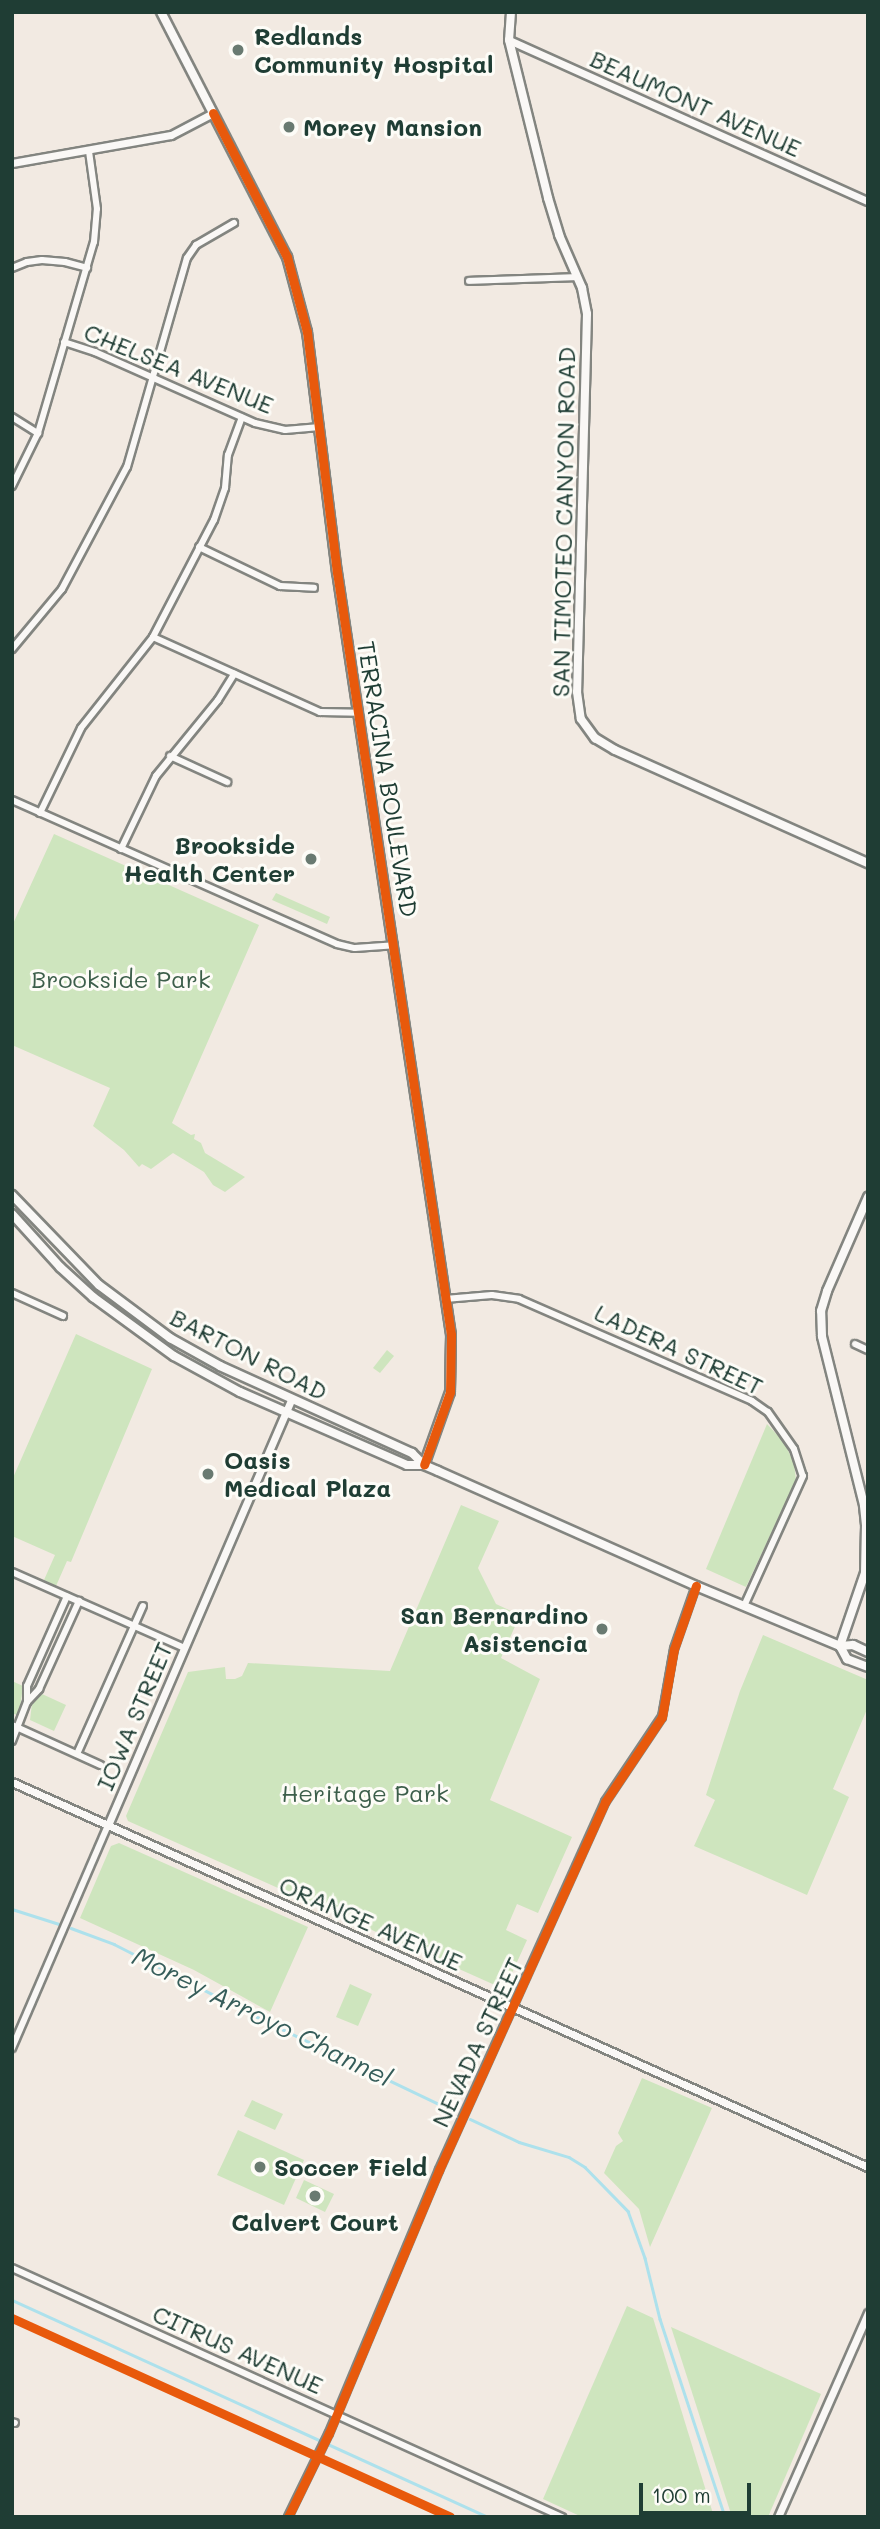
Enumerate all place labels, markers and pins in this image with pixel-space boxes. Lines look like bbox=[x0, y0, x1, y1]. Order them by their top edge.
place label: Redlands Community Hospital bbox=[254, 22, 494, 78]
marker: Redlands Community Hospital bbox=[228, 40, 248, 60]
place label: Morey Mansion bbox=[303, 113, 482, 141]
marker: Morey Mansion bbox=[281, 119, 297, 135]
place label: Brookside Health Center bbox=[124, 831, 295, 887]
marker: Brookside Health Center bbox=[301, 849, 321, 869]
place label: Oasis Medical Plaza bbox=[224, 1446, 391, 1502]
marker: Oasis Medical Plaza bbox=[198, 1464, 218, 1484]
place label: San Bernardino Asistencia bbox=[400, 1601, 588, 1657]
marker: San Bernardino Asistencia bbox=[594, 1621, 610, 1637]
place label: Soccer Field bbox=[274, 2153, 427, 2181]
marker: Soccer Field bbox=[252, 2159, 268, 2175]
marker: Calvert Court bbox=[307, 2188, 323, 2204]
place label: Calvert Court bbox=[231, 2208, 399, 2236]

